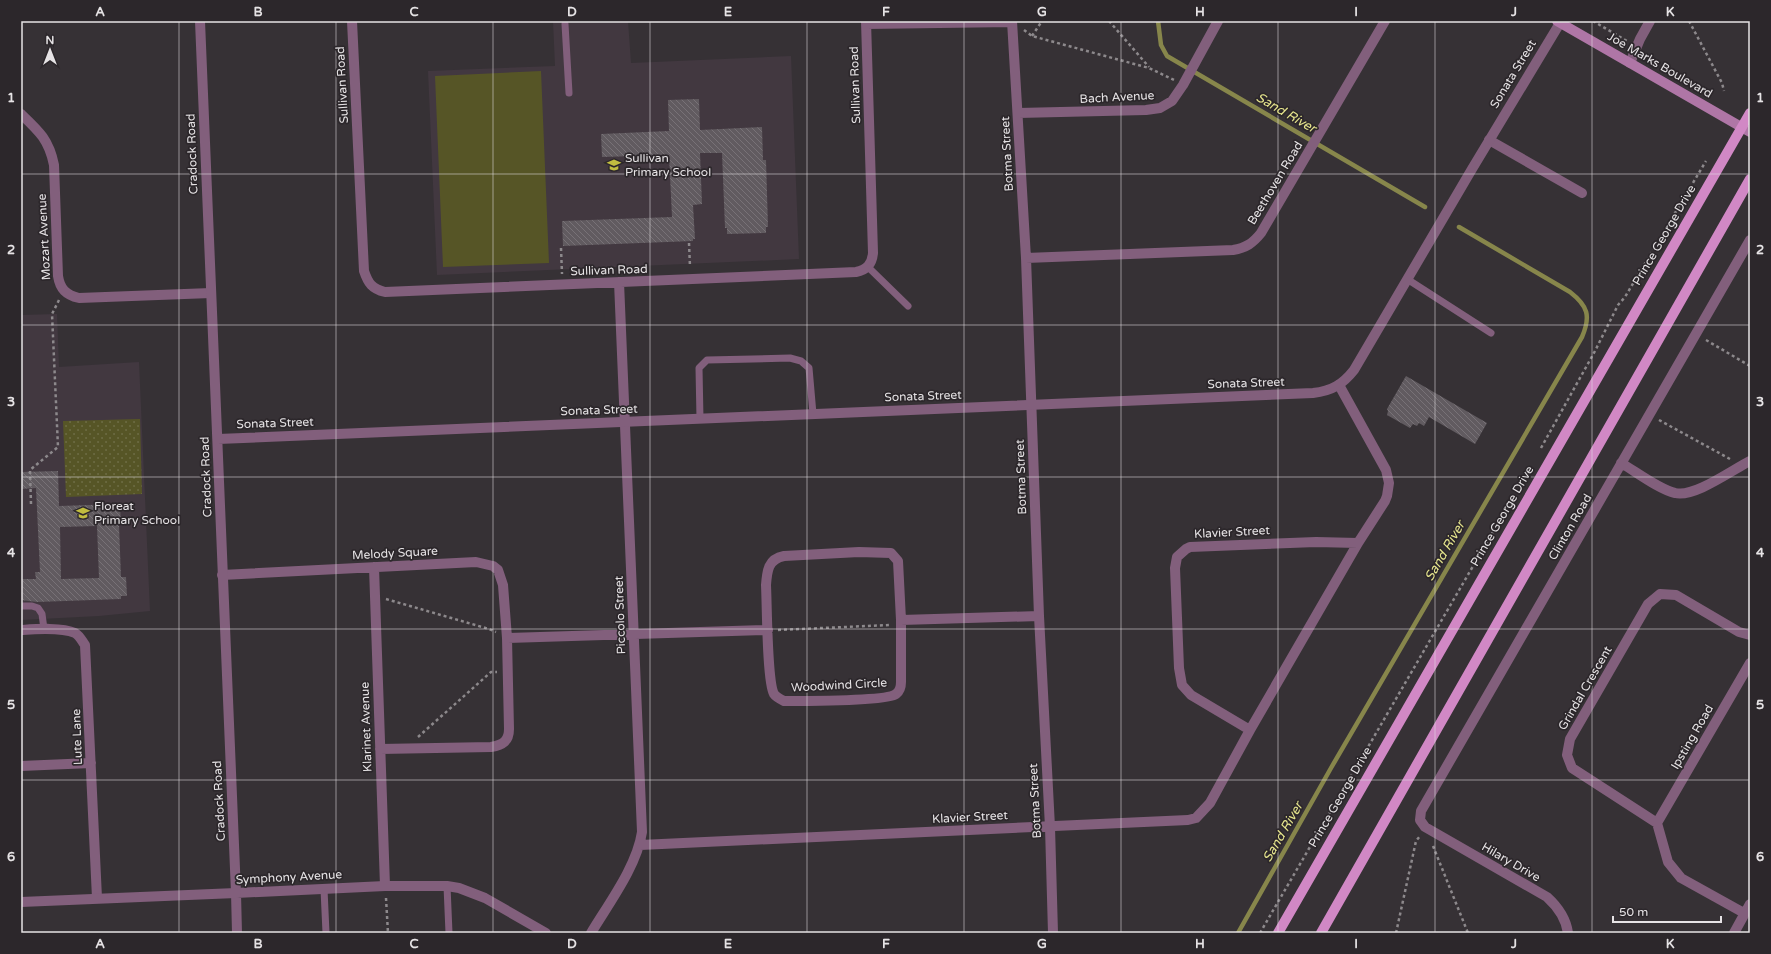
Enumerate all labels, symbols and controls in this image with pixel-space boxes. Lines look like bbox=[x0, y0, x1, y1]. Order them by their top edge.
text: A bbox=[95, 4, 105, 20]
text: B bbox=[253, 4, 263, 20]
text: C bbox=[409, 4, 419, 20]
text: D bbox=[567, 4, 577, 20]
text: E bbox=[724, 4, 732, 20]
text: F bbox=[882, 4, 890, 20]
text: G bbox=[1037, 4, 1047, 20]
text: H bbox=[1195, 4, 1205, 20]
text: I bbox=[1354, 4, 1358, 20]
text: J bbox=[1510, 4, 1517, 20]
text: K bbox=[1666, 4, 1675, 20]
street label: Joe Marks Boulevard bbox=[1605, 29, 1715, 101]
north arrow bbox=[30, 30, 70, 70]
text: N bbox=[46, 34, 54, 47]
street label: Sonata Street bbox=[1487, 37, 1539, 111]
street label: Sullivan Road bbox=[333, 46, 351, 124]
street label: Sullivan Road bbox=[847, 46, 863, 124]
street label: Bach Avenue bbox=[1079, 88, 1155, 106]
water label: Sand River bbox=[1253, 89, 1321, 138]
text: 1 bbox=[7, 90, 15, 106]
text: 1 bbox=[1756, 90, 1764, 106]
street label: Cradock Road bbox=[184, 113, 200, 195]
street label: Botma Street bbox=[998, 116, 1016, 192]
street label: Beethoven Road bbox=[1245, 139, 1305, 227]
place label: Sullivan Primary School bbox=[625, 151, 711, 179]
school or university icon: Sullivan Primary School bbox=[606, 157, 622, 173]
street label: Prince George Drive bbox=[1630, 182, 1699, 288]
street label: Mozart Avenue bbox=[35, 193, 53, 281]
text: 2 bbox=[7, 242, 15, 258]
text: 2 bbox=[1756, 242, 1764, 258]
street label: Sullivan Road bbox=[570, 262, 648, 278]
street label: Sonata Street bbox=[1207, 375, 1285, 391]
street label: Sonata Street bbox=[884, 388, 962, 404]
text: 3 bbox=[7, 394, 15, 410]
text: 3 bbox=[1756, 394, 1764, 410]
street label: Sonata Street bbox=[560, 402, 638, 418]
street label: Sonata Street bbox=[236, 415, 314, 431]
street label: Cradock Road bbox=[198, 436, 214, 518]
street label: Botma Street bbox=[1013, 439, 1029, 515]
street label: Prince George Drive bbox=[1468, 463, 1537, 569]
street label: Clinton Road bbox=[1545, 492, 1595, 562]
place label: Floreat Primary School bbox=[94, 499, 180, 527]
school or university icon: Floreat Primary School bbox=[75, 505, 91, 521]
water label: Sand River bbox=[1421, 516, 1470, 584]
street label: Klavier Street bbox=[1194, 523, 1271, 541]
street label: Melody Square bbox=[352, 544, 438, 562]
text: 4 bbox=[7, 545, 16, 561]
text: 4 bbox=[1756, 545, 1765, 561]
street label: Piccolo Street bbox=[612, 575, 628, 655]
street label: Grindal Crescent bbox=[1555, 643, 1615, 732]
street label: Woodwind Circle bbox=[791, 675, 888, 695]
street label: Klarinet Avenue bbox=[357, 682, 375, 772]
text: 5 bbox=[7, 697, 15, 713]
text: 5 bbox=[1756, 697, 1764, 713]
street label: Ipsting Road bbox=[1668, 702, 1716, 772]
street label: Lute Lane bbox=[69, 708, 85, 765]
street label: Prince George Drive bbox=[1306, 744, 1375, 850]
street label: Cradock Road bbox=[210, 760, 228, 842]
street label: Botma Street bbox=[1026, 763, 1044, 839]
water label: Sand River bbox=[1259, 797, 1308, 865]
street label: Klavier Street bbox=[932, 808, 1009, 826]
street label: Hilary Drive bbox=[1479, 840, 1543, 885]
text: 6 bbox=[7, 849, 15, 865]
text: 6 bbox=[1756, 849, 1764, 865]
street label: Symphony Avenue bbox=[236, 867, 343, 887]
scale bar bbox=[1613, 898, 1721, 924]
text: 50 m bbox=[1619, 905, 1648, 919]
text: A bbox=[95, 936, 105, 952]
text: B bbox=[253, 936, 263, 952]
text: C bbox=[409, 936, 419, 952]
text: D bbox=[567, 936, 577, 952]
text: E bbox=[724, 936, 732, 952]
text: F bbox=[882, 936, 890, 952]
text: G bbox=[1037, 936, 1047, 952]
text: H bbox=[1195, 936, 1205, 952]
text: I bbox=[1354, 936, 1358, 952]
text: J bbox=[1510, 936, 1517, 952]
text: K bbox=[1666, 936, 1675, 952]

